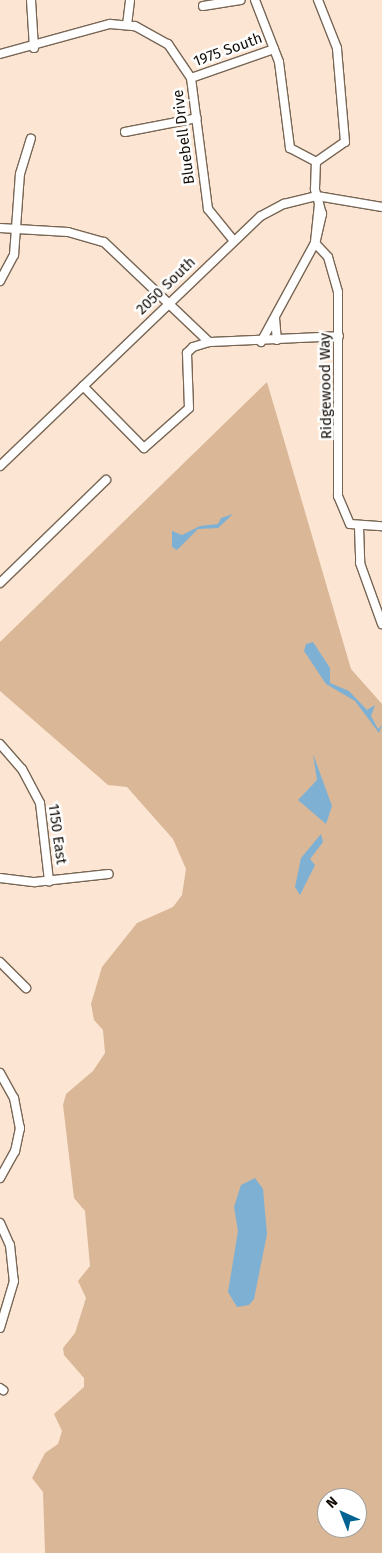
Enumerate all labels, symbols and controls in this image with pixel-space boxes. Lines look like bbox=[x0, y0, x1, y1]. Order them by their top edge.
street label: 1975 South bbox=[191, 29, 265, 71]
street label: Bluebell Drive bbox=[169, 89, 199, 185]
street label: 2050 South bbox=[133, 253, 199, 319]
street label: Ridgewood Way bbox=[316, 333, 336, 439]
street label: 1150 East bbox=[44, 803, 70, 865]
north arrow bbox=[317, 1488, 367, 1538]
text: N bbox=[323, 1493, 341, 1512]

